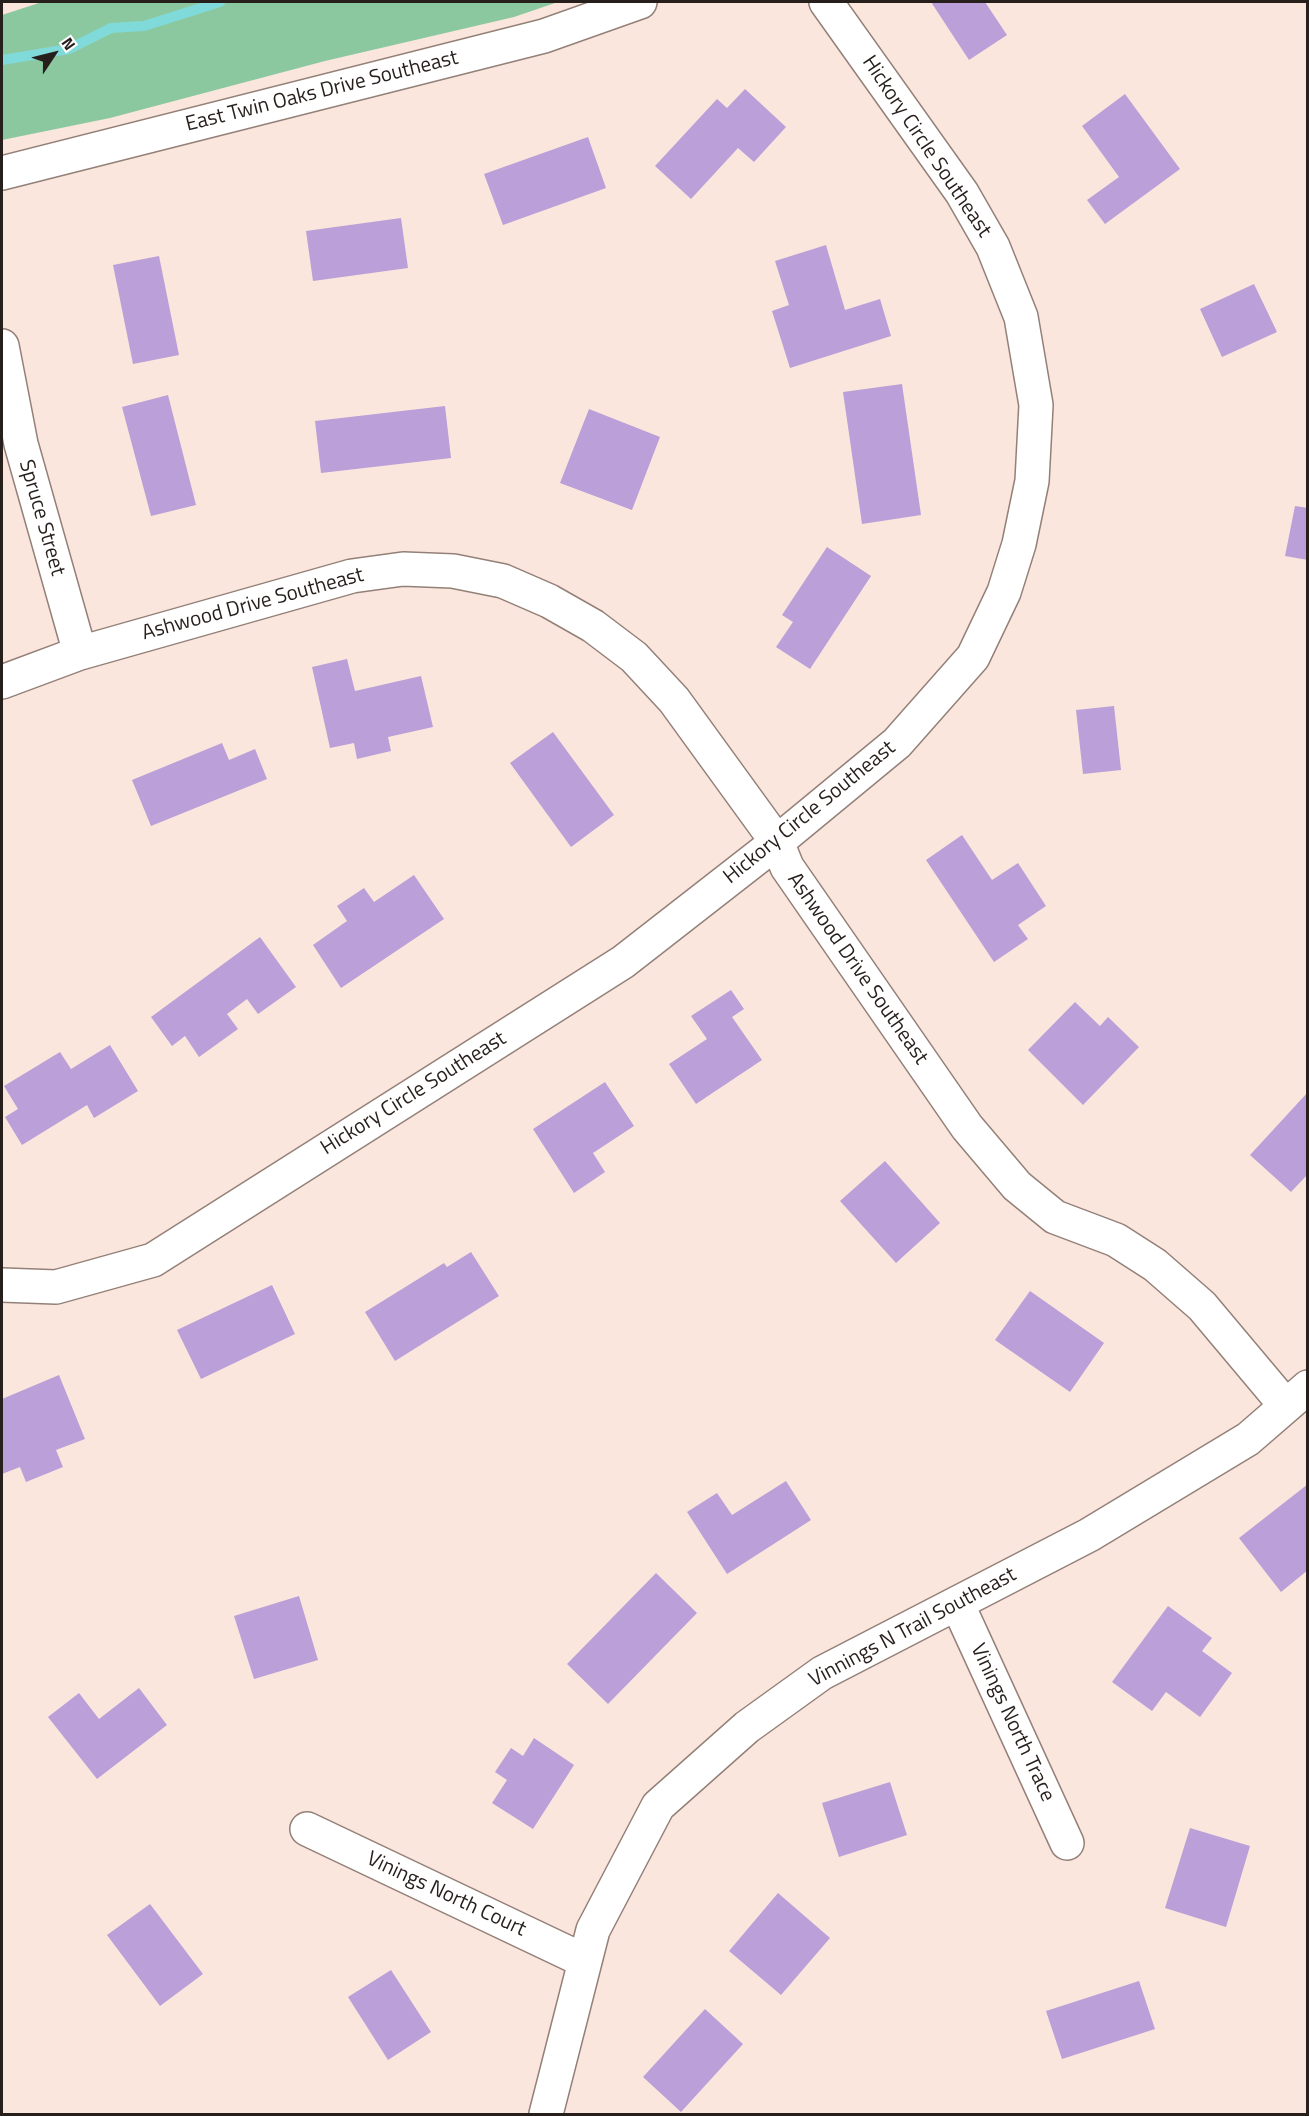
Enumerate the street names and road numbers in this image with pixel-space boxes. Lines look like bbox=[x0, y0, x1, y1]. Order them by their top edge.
street label: East Twin Oaks Drive Southeast bbox=[183, 46, 461, 138]
street label: Hickory Circle Southeast bbox=[856, 51, 996, 243]
street label: Spruce Street bbox=[12, 457, 70, 579]
street label: Ashwood Drive Southeast bbox=[139, 563, 367, 647]
street label: Hickory Circle Southeast bbox=[719, 736, 901, 890]
street label: Ashwood Drive Southeast bbox=[781, 868, 933, 1070]
street label: Hickory Circle Southeast bbox=[317, 1027, 511, 1161]
street label: Vinnings N Trail Southeast bbox=[805, 1563, 1021, 1693]
street label: Vinings North Trace bbox=[964, 1640, 1060, 1806]
street label: Vinings North Court bbox=[362, 1847, 530, 1943]

